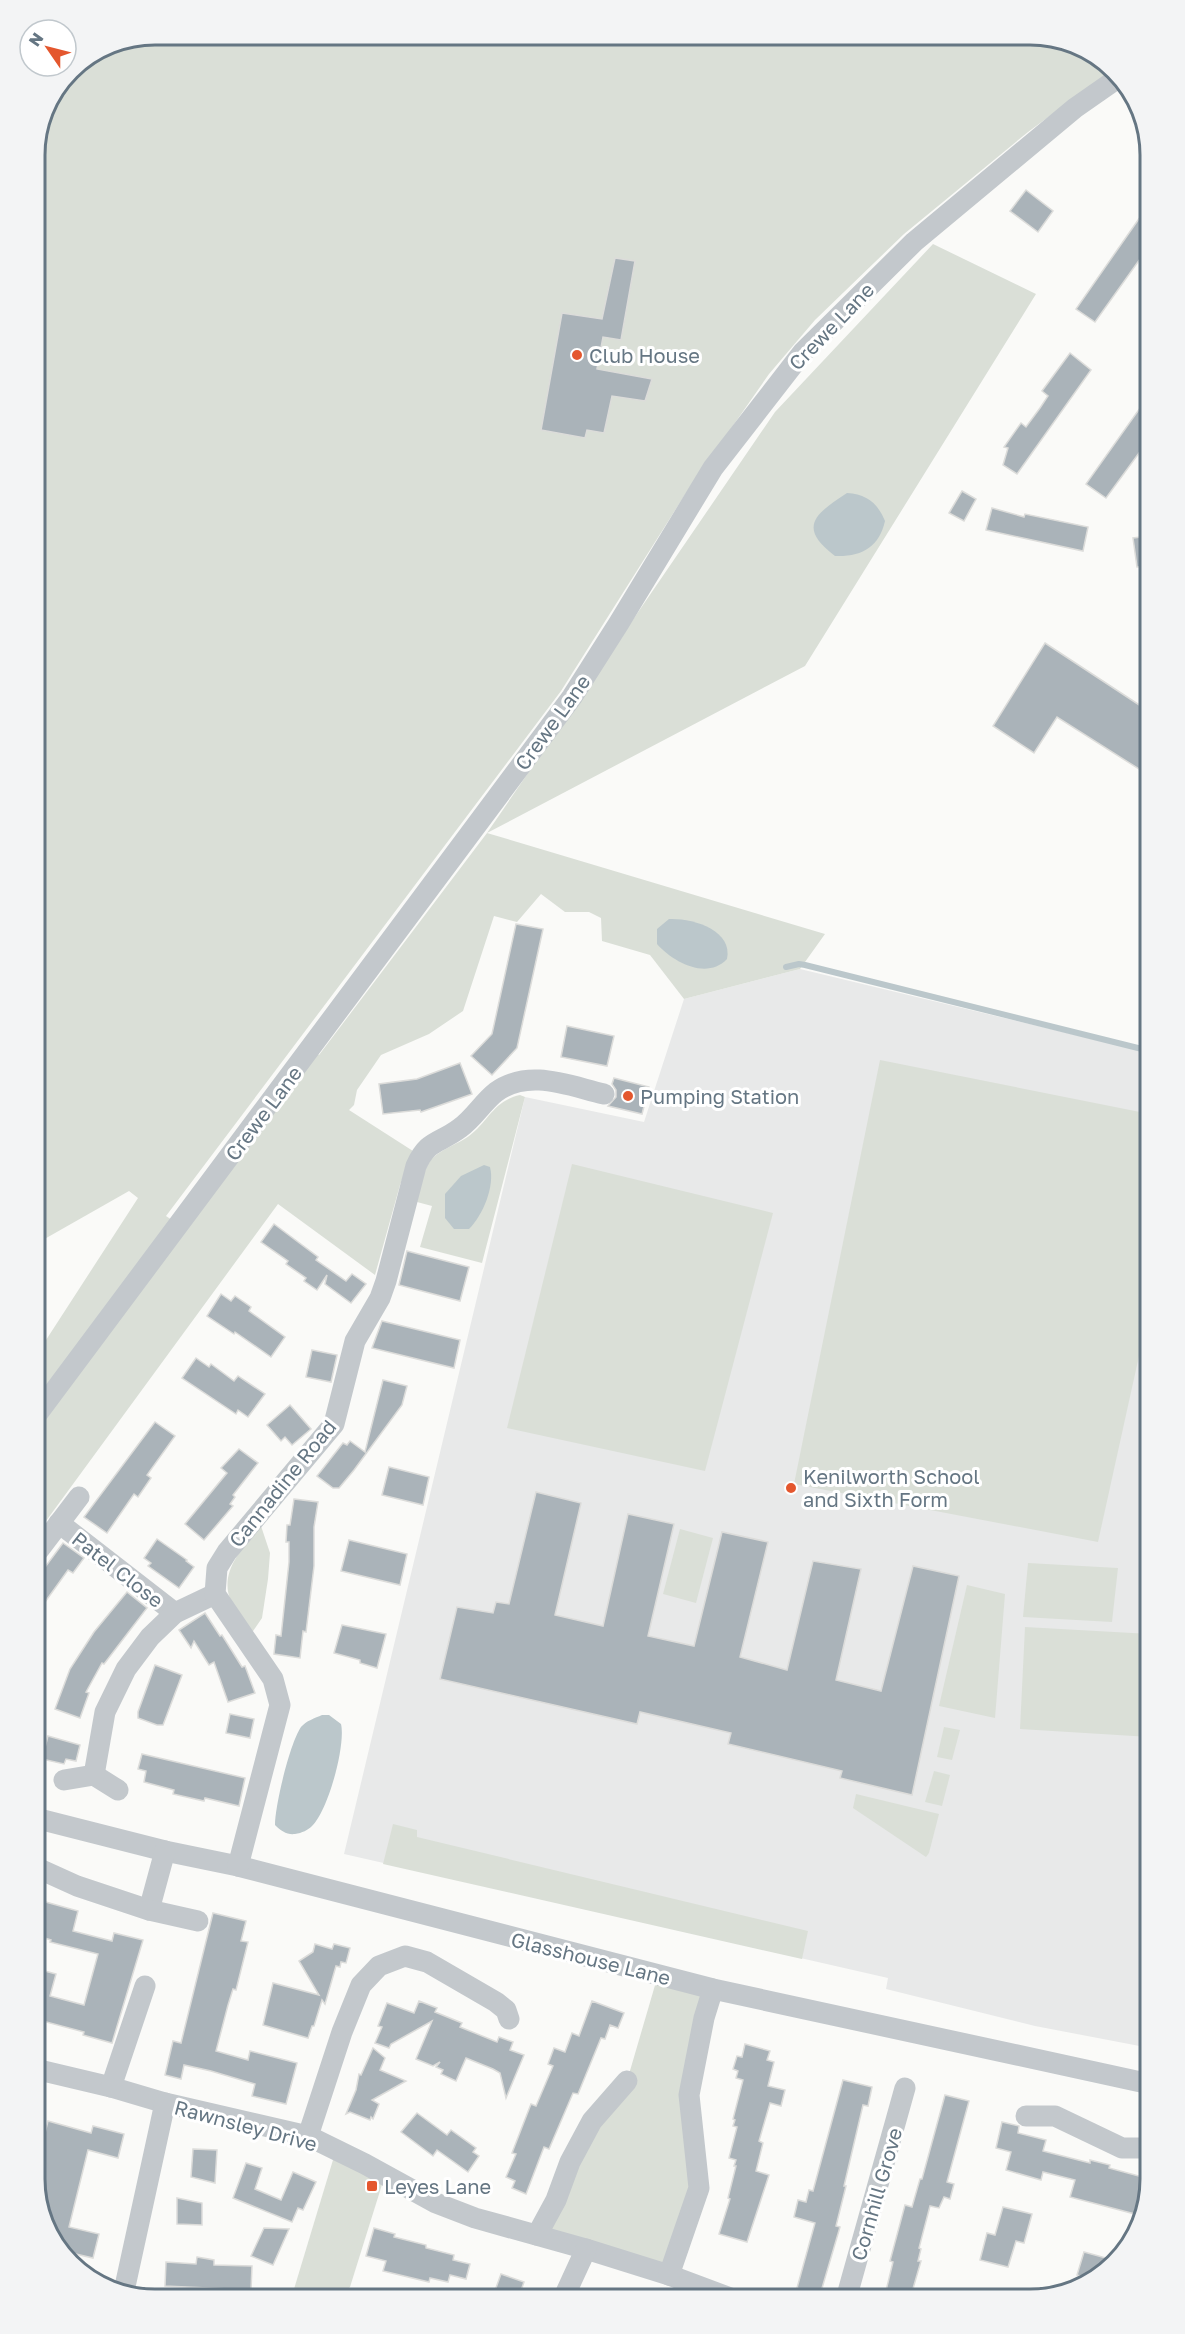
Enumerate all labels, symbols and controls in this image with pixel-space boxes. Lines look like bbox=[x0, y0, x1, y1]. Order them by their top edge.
north arrow bbox=[18, 18, 78, 78]
text: N bbox=[24, 29, 47, 50]
street label: Crewe Lane bbox=[783, 277, 879, 375]
place label: Club House bbox=[589, 343, 700, 367]
marker: Club House bbox=[570, 348, 584, 362]
street label: Crewe Lane bbox=[509, 670, 595, 774]
street label: Crewe Lane bbox=[220, 1061, 306, 1165]
place label: Pumping Station bbox=[640, 1084, 799, 1108]
marker: Pumping Station bbox=[621, 1089, 635, 1103]
street label: Cannadine Road bbox=[223, 1415, 341, 1551]
place label: Kenilworth School and Sixth Form bbox=[803, 1464, 980, 1511]
marker: Kenilworth School and Sixth Form bbox=[784, 1481, 798, 1495]
street label: Patel Close bbox=[68, 1526, 168, 1612]
street label: Glasshouse Lane bbox=[509, 1927, 673, 1989]
street label: Rawnsley Drive bbox=[172, 2094, 320, 2156]
street label: Cornhill Grove bbox=[846, 2125, 906, 2263]
place label: Leyes Lane bbox=[384, 2174, 491, 2198]
marker: Leyes Lane bbox=[365, 2179, 379, 2193]

